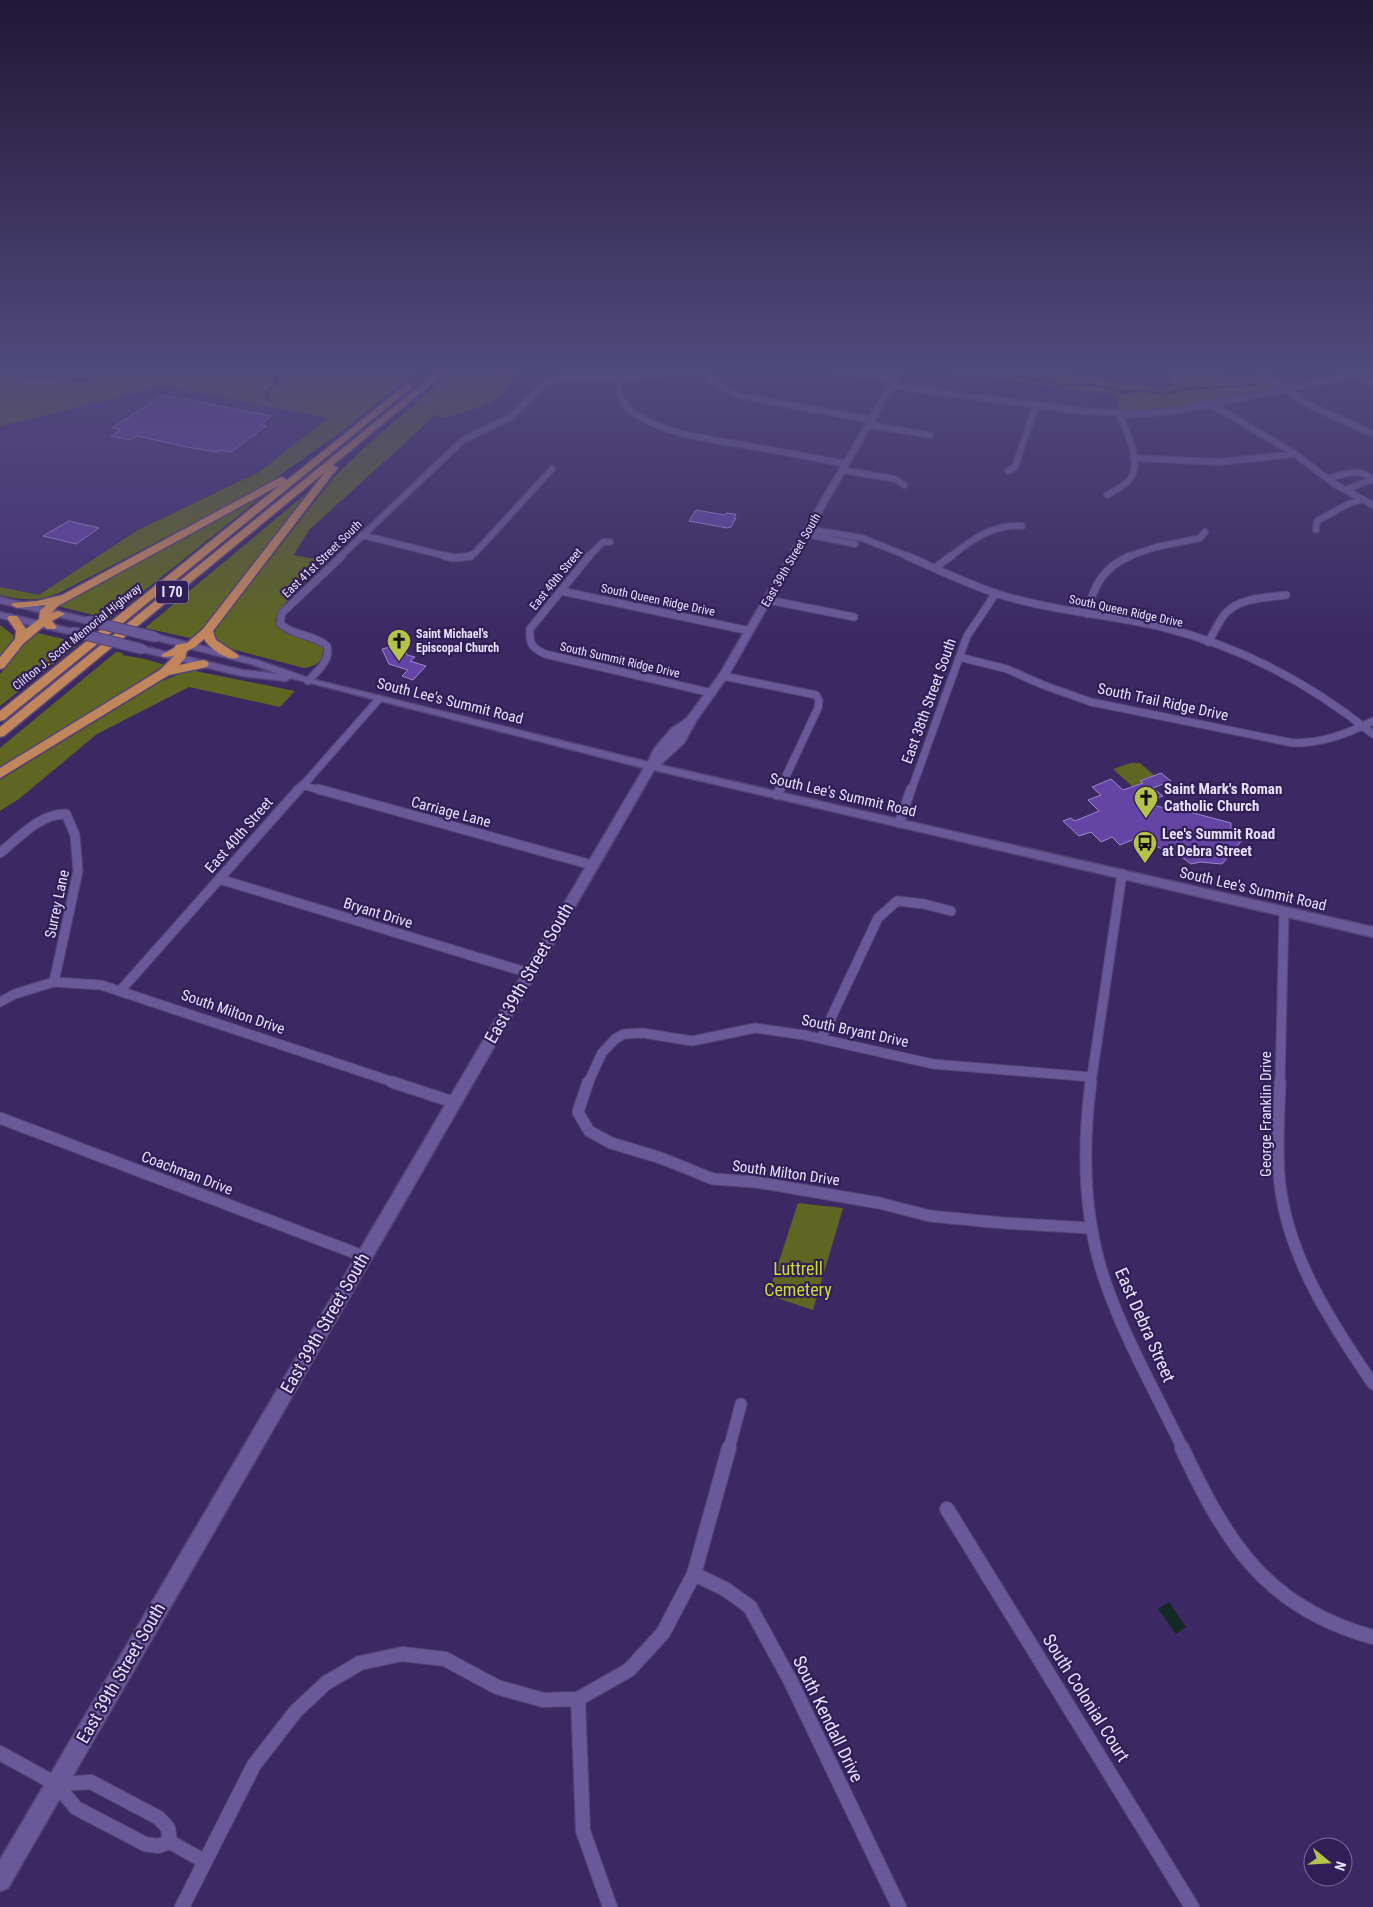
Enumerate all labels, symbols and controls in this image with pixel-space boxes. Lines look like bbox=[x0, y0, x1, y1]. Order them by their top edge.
street label: East 39th Street South bbox=[759, 511, 824, 609]
street label: East 41st Street South bbox=[279, 517, 365, 601]
street label: East 40th Street bbox=[527, 545, 585, 613]
road number: I 70 bbox=[156, 580, 188, 604]
street label: Clifton J. Scott Memorial Highway bbox=[10, 581, 144, 693]
street label: South Queen Ridge Drive bbox=[600, 581, 717, 619]
street label: South Queen Ridge Drive bbox=[1068, 592, 1185, 630]
place label: Saint Michael's Episcopal Church bbox=[416, 627, 499, 655]
church icon: Saint Michael's Episcopal Church bbox=[386, 628, 412, 662]
street label: East 38th Street South bbox=[898, 636, 960, 766]
street label: South Summit Ridge Drive bbox=[559, 639, 682, 681]
street label: South Lee's Summit Road bbox=[375, 674, 525, 728]
street label: South Trail Ridge Drive bbox=[1096, 679, 1230, 725]
street label: South Lee's Summit Road bbox=[768, 769, 918, 821]
place label: Saint Mark's Roman Catholic Church bbox=[1164, 780, 1282, 815]
church icon: Saint Mark's Roman Catholic Church bbox=[1133, 785, 1159, 819]
street label: East 40th Street bbox=[201, 793, 277, 877]
street label: Carriage Lane bbox=[409, 793, 493, 831]
place label: Lee's Summit Road at Debra Street bbox=[1162, 825, 1275, 860]
bus stop icon: Lee's Summit Road at Debra Street bbox=[1132, 830, 1158, 864]
street label: South Lee's Summit Road bbox=[1178, 863, 1328, 915]
street label: Surrey Lane bbox=[41, 868, 73, 940]
street label: Bryant Drive bbox=[341, 894, 415, 932]
street label: East 39th Street South bbox=[480, 899, 577, 1047]
street label: South Milton Drive bbox=[179, 986, 287, 1038]
street label: South Bryant Drive bbox=[800, 1011, 910, 1051]
street label: George Franklin Drive bbox=[1257, 1051, 1275, 1177]
street label: Coachman Drive bbox=[139, 1147, 235, 1199]
street label: South Milton Drive bbox=[731, 1157, 841, 1189]
street label: East 39th Street South bbox=[276, 1249, 373, 1397]
park label: Luttrell Cemetery bbox=[764, 1258, 832, 1300]
street label: East Debra Street bbox=[1111, 1264, 1180, 1385]
street label: East 39th Street South bbox=[72, 1599, 169, 1747]
street label: South Colonial Court bbox=[1039, 1630, 1134, 1765]
street label: South Kendall Drive bbox=[789, 1652, 868, 1785]
north arrow bbox=[1303, 1837, 1353, 1887]
text: N bbox=[1331, 1859, 1349, 1873]

